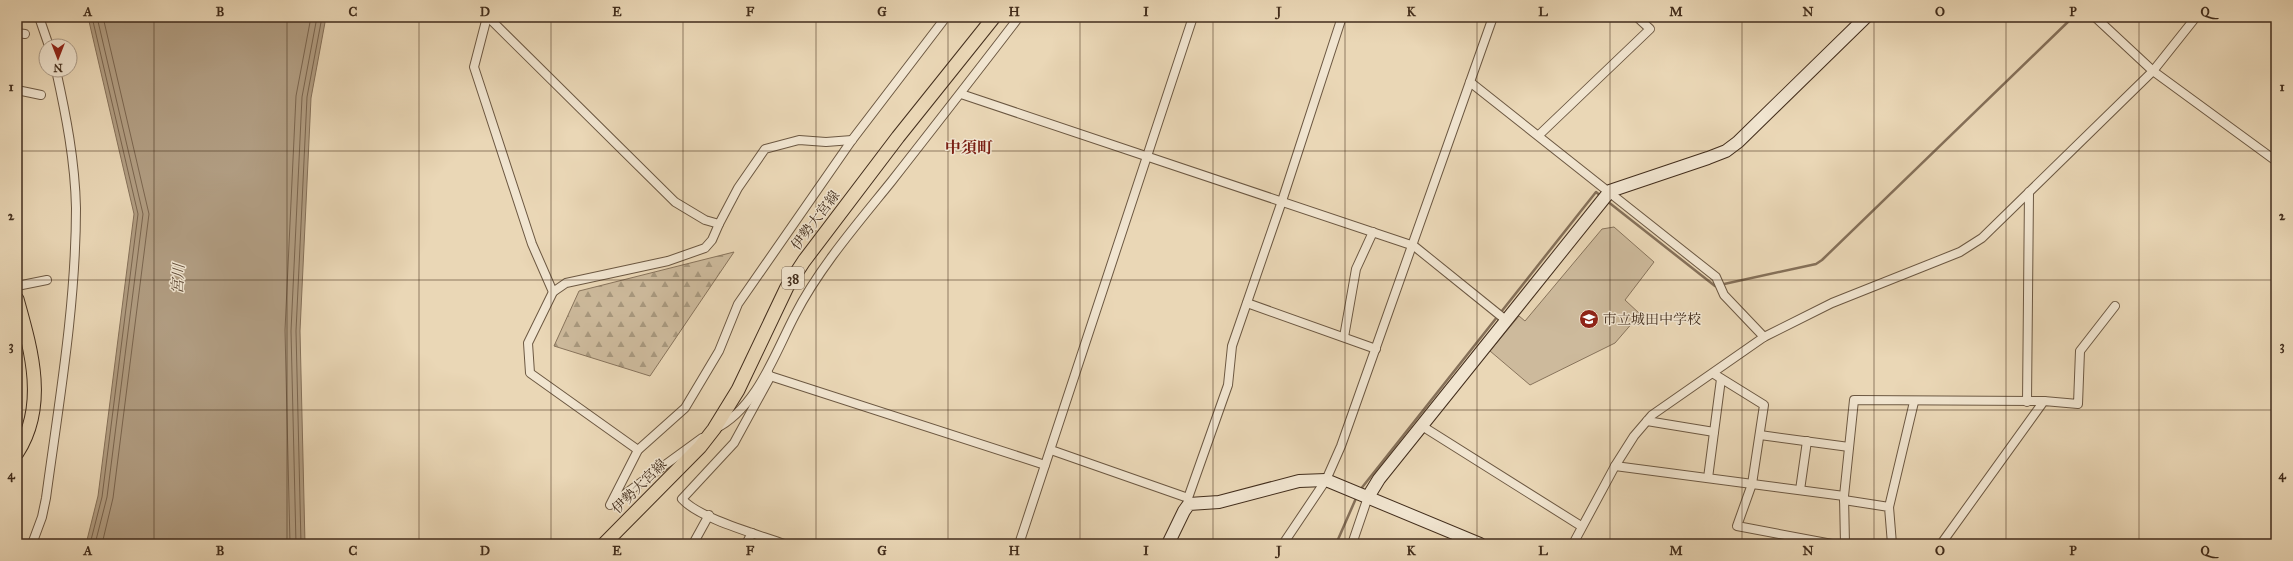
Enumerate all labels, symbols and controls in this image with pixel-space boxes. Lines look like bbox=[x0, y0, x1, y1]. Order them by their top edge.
text: A bbox=[83, 4, 93, 20]
text: B bbox=[216, 4, 225, 20]
text: C bbox=[349, 4, 358, 20]
text: D bbox=[480, 4, 490, 20]
text: E bbox=[612, 4, 622, 20]
text: F bbox=[746, 4, 755, 20]
text: G bbox=[877, 4, 887, 20]
text: H bbox=[1008, 4, 1020, 20]
text: I bbox=[1143, 4, 1149, 20]
text: J bbox=[1274, 4, 1282, 20]
text: K bbox=[1406, 4, 1416, 20]
text: L bbox=[1538, 4, 1548, 20]
text: M bbox=[1669, 4, 1683, 20]
text: N bbox=[1802, 4, 1814, 20]
text: O bbox=[1935, 4, 1945, 20]
text: P bbox=[2069, 4, 2077, 20]
text: Q bbox=[2200, 4, 2219, 20]
north arrow bbox=[38, 38, 78, 78]
text: N bbox=[53, 61, 63, 74]
text: 1 bbox=[8, 79, 14, 95]
text: 1 bbox=[2279, 79, 2285, 95]
district label: 中須町 bbox=[945, 138, 993, 157]
street label: 伊勢大宮線 bbox=[788, 187, 843, 253]
text: 2 bbox=[8, 208, 15, 224]
text: 2 bbox=[2279, 208, 2286, 224]
water label: 宮川 bbox=[168, 261, 188, 295]
road number: 38 bbox=[782, 267, 804, 289]
school or university icon: 市立城田中学校 bbox=[1578, 308, 1600, 330]
place label: 市立城田中学校 bbox=[1603, 311, 1701, 328]
text: 3 bbox=[8, 338, 14, 354]
text: 3 bbox=[2279, 338, 2285, 354]
street label: 伊勢大宮線 bbox=[609, 456, 670, 517]
text: 4 bbox=[7, 467, 15, 483]
text: 4 bbox=[2278, 467, 2286, 483]
text: A bbox=[83, 543, 93, 559]
text: B bbox=[216, 543, 225, 559]
text: C bbox=[349, 543, 358, 559]
text: D bbox=[480, 543, 490, 559]
text: E bbox=[612, 543, 622, 559]
text: F bbox=[746, 543, 755, 559]
text: G bbox=[877, 543, 887, 559]
text: H bbox=[1008, 543, 1020, 559]
text: I bbox=[1143, 543, 1149, 559]
text: J bbox=[1274, 543, 1282, 559]
text: K bbox=[1406, 543, 1416, 559]
text: L bbox=[1538, 543, 1548, 559]
text: M bbox=[1669, 543, 1683, 559]
text: N bbox=[1802, 543, 1814, 559]
text: O bbox=[1935, 543, 1945, 559]
text: P bbox=[2069, 543, 2077, 559]
text: Q bbox=[2200, 543, 2219, 559]

